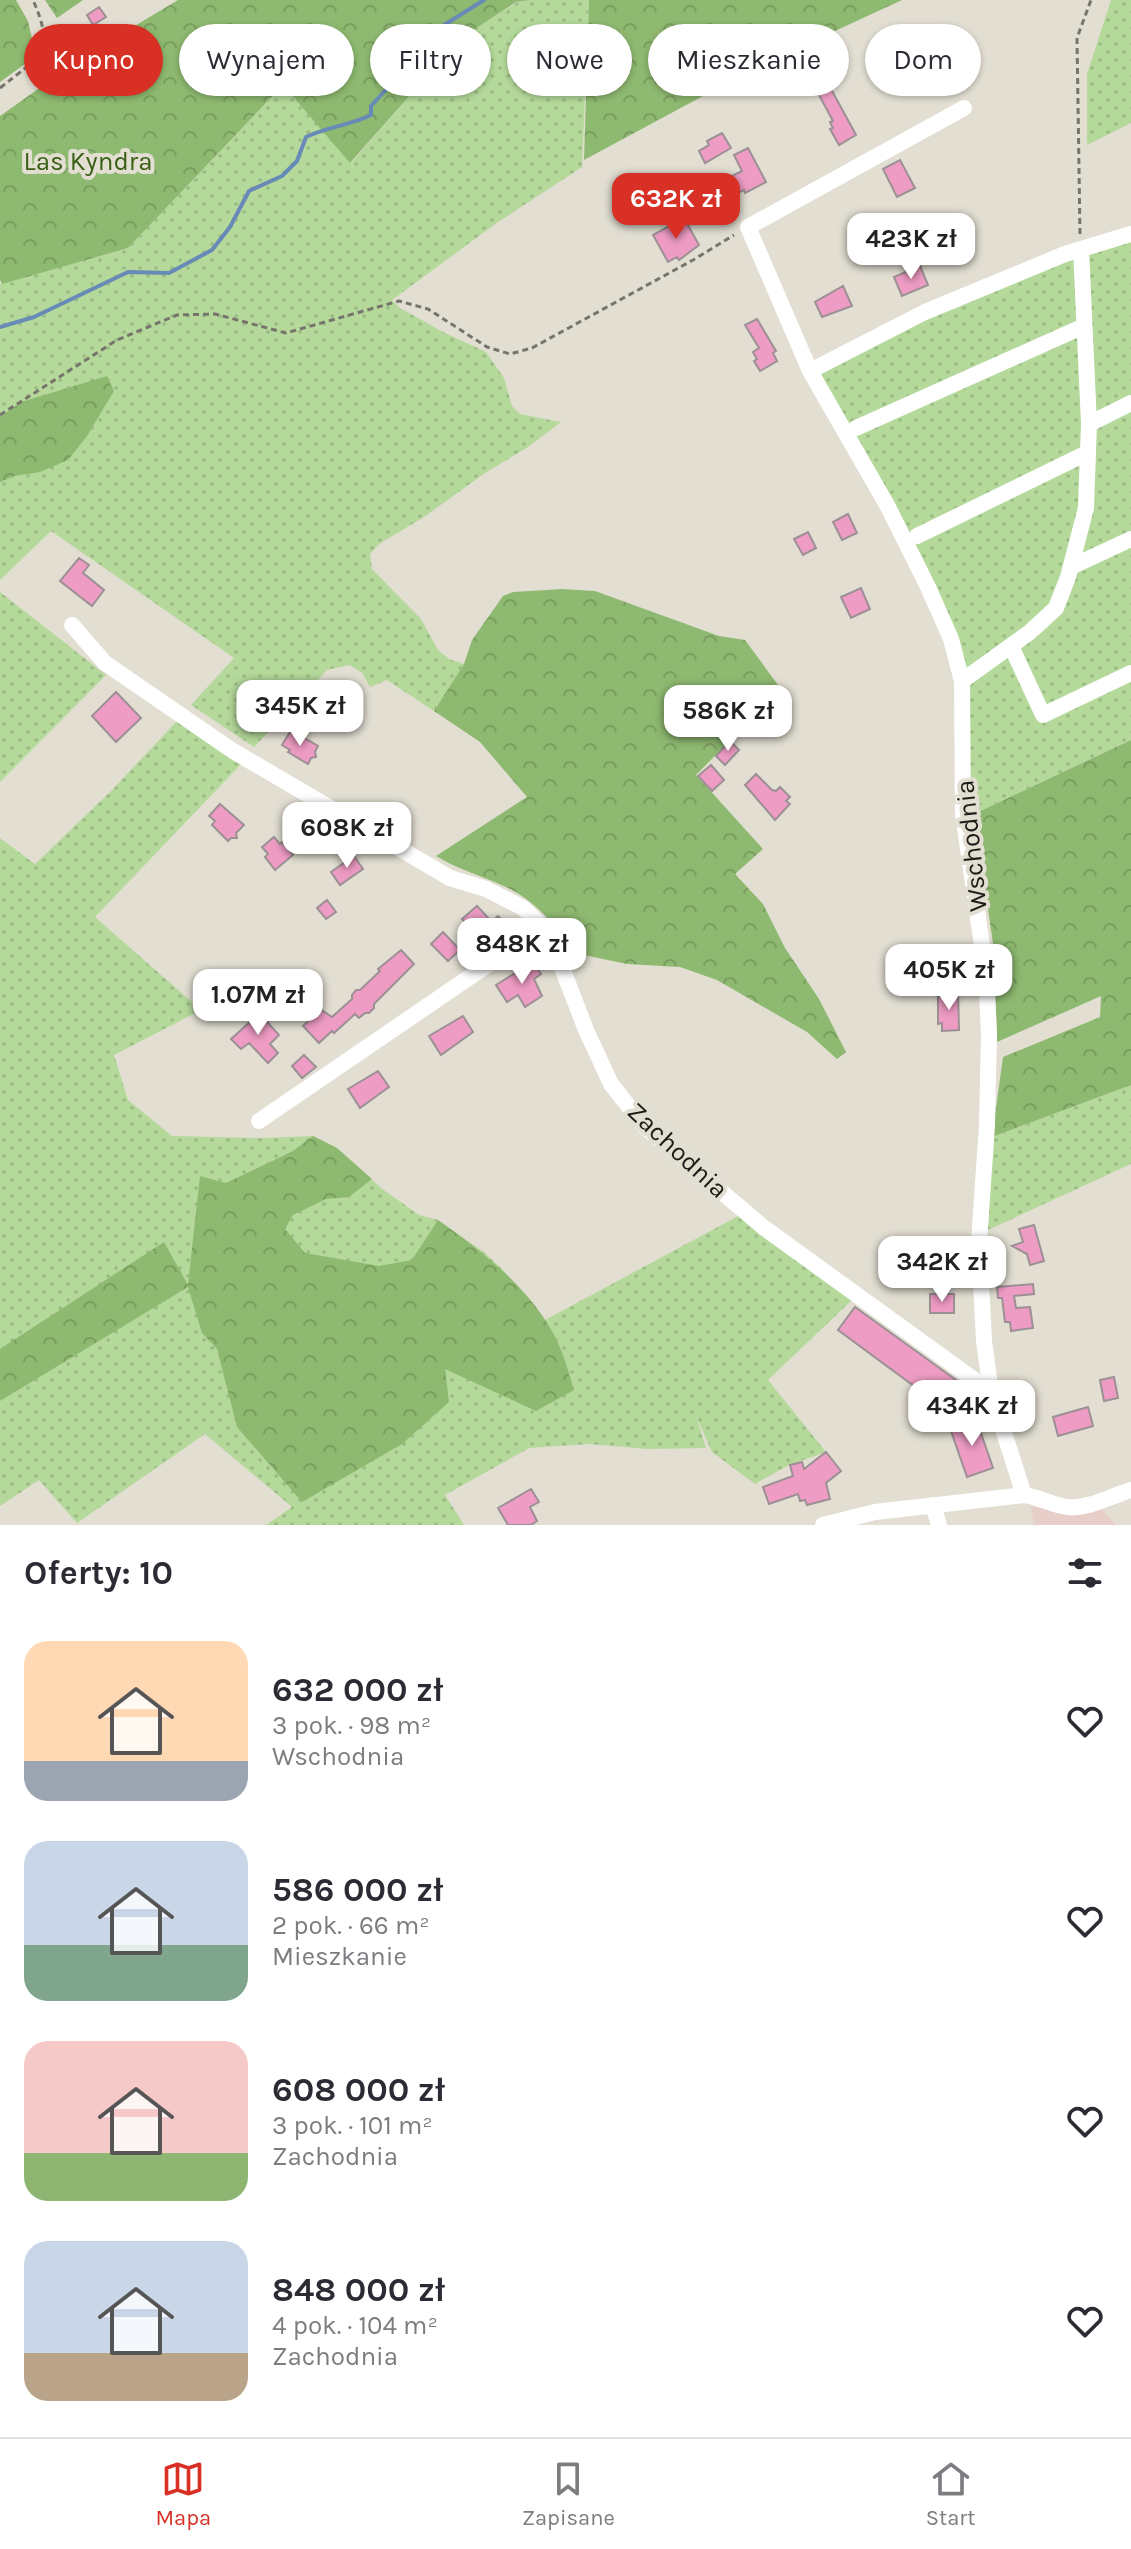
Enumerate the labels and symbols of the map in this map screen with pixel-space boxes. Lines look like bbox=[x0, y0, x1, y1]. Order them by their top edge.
park label: Las Kyndra bbox=[23, 146, 153, 177]
pin: 632K zł bbox=[602, 173, 750, 241]
pin: 423K zł bbox=[837, 213, 985, 281]
pin: 345K zł bbox=[226, 680, 374, 748]
pin: 586K zł bbox=[654, 685, 802, 753]
street label: Wschodnia bbox=[949, 779, 994, 913]
pin: 608K zł bbox=[273, 802, 421, 870]
pin: 848K zł bbox=[448, 918, 596, 986]
pin: 405K zł bbox=[875, 944, 1023, 1012]
pin: 1.07M zł bbox=[175, 969, 341, 1037]
street label: Zachodnia bbox=[621, 1096, 734, 1205]
pin: 342K zł bbox=[868, 1236, 1016, 1304]
pin: 434K zł bbox=[898, 1380, 1046, 1448]

